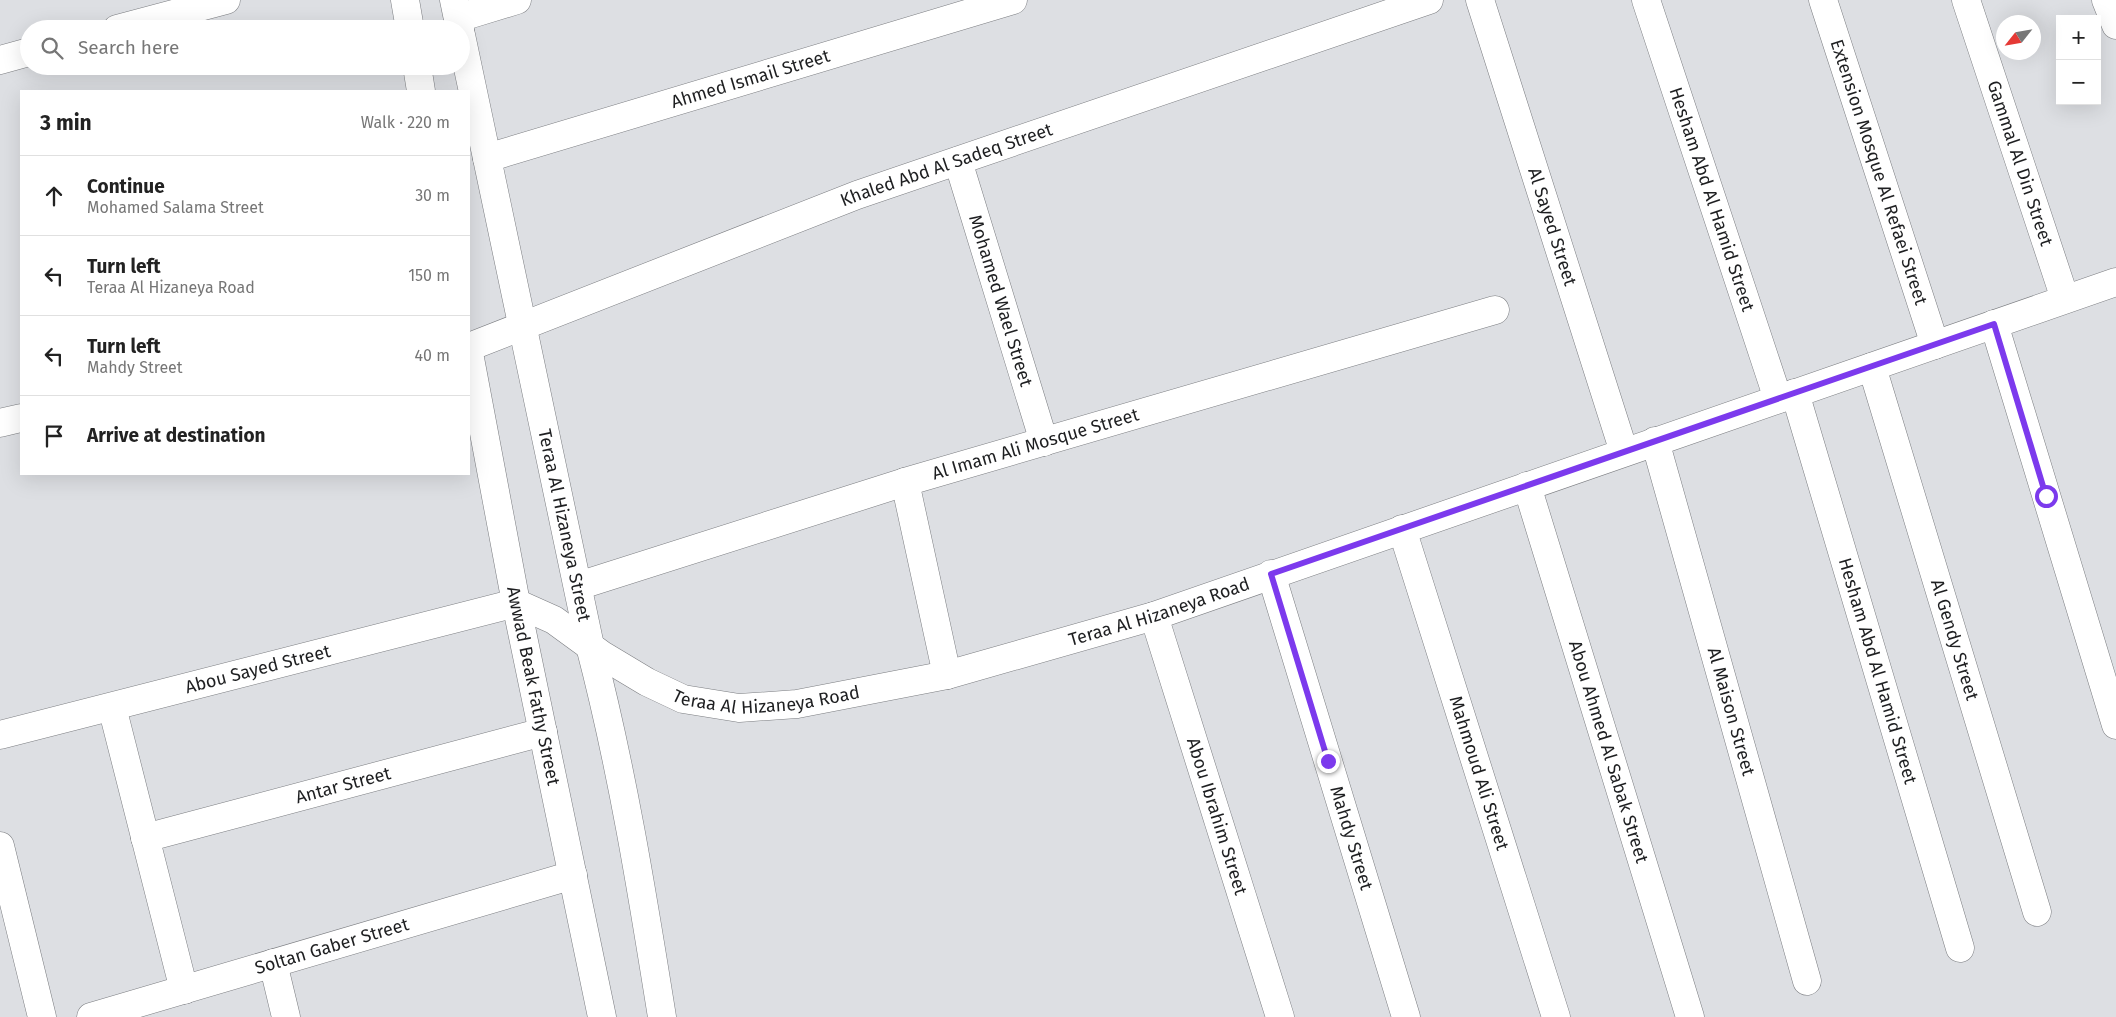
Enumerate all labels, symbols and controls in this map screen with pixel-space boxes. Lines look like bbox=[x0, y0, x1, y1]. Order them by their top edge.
north arrow bbox=[1996, 15, 2041, 60]
map controls bbox=[2056, 15, 2101, 105]
button: + bbox=[2056, 15, 2101, 60]
search box bbox=[20, 20, 470, 75]
icon: search bbox=[38, 34, 66, 62]
text: Search here bbox=[78, 36, 179, 59]
street label: Extension Mosque Al Refaei Street bbox=[1826, 37, 1932, 308]
street label: Ahmed Ismail Street bbox=[668, 45, 833, 113]
button: − bbox=[2056, 60, 2101, 105]
street label: Gammal Al Din Street bbox=[1982, 78, 2058, 249]
street label: Hesham Abd Al Hamid Street bbox=[1665, 84, 1759, 315]
text: 3 min bbox=[40, 110, 92, 136]
text: Walk · 220 m bbox=[361, 113, 450, 132]
street label: Khaled Abd Al Sadeq Street bbox=[837, 118, 1056, 212]
street label: Al Sayed Street bbox=[1523, 165, 1582, 289]
text: Continue bbox=[87, 175, 165, 198]
icon: ahead bbox=[40, 182, 68, 210]
text: 30 m bbox=[415, 186, 450, 205]
text: Mohamed Salama Street bbox=[87, 198, 264, 217]
street label: Mohamed Wael Street bbox=[964, 212, 1038, 390]
text: Turn left bbox=[87, 255, 161, 278]
icon: left bbox=[40, 262, 68, 290]
text: 150 m bbox=[408, 266, 450, 285]
text: Teraa Al Hizaneya Road bbox=[87, 278, 255, 297]
text: Turn left bbox=[87, 335, 161, 358]
icon: left bbox=[40, 342, 68, 370]
text: 40 m bbox=[415, 346, 450, 365]
text: Mahdy Street bbox=[87, 358, 183, 377]
street label: Al Imam Ali Mosque Street bbox=[930, 403, 1142, 485]
icon: arrive bbox=[40, 422, 68, 450]
text: Arrive at destination bbox=[87, 424, 266, 447]
street label: Teraa Al Hizaneya Street bbox=[533, 427, 596, 624]
route start bbox=[2035, 485, 2058, 508]
street label: Hesham Abd Al Hamid Street bbox=[1834, 555, 1922, 787]
street label: Teraa Al Hizaneya Road bbox=[1066, 573, 1253, 651]
street label: Al Gendy Street bbox=[1926, 577, 1983, 703]
street label: Awwad Beak Fathy Street bbox=[502, 585, 565, 788]
street label: Abou Ahmed Al Sabak Street bbox=[1564, 638, 1653, 866]
street label: Abou Sayed Street bbox=[183, 640, 333, 698]
street label: Al Maison Street bbox=[1703, 645, 1760, 779]
street label: Teraa Al Hizaneya Road bbox=[669, 681, 862, 719]
street label: Mahmoud Ali Street bbox=[1444, 693, 1514, 854]
street label: Abou Ibrahim Street bbox=[1182, 735, 1252, 898]
route end bbox=[1317, 750, 1340, 773]
street label: Antar Street bbox=[293, 762, 394, 808]
street label: Mahdy Street bbox=[1325, 783, 1378, 893]
street label: Soltan Gaber Street bbox=[252, 913, 412, 979]

